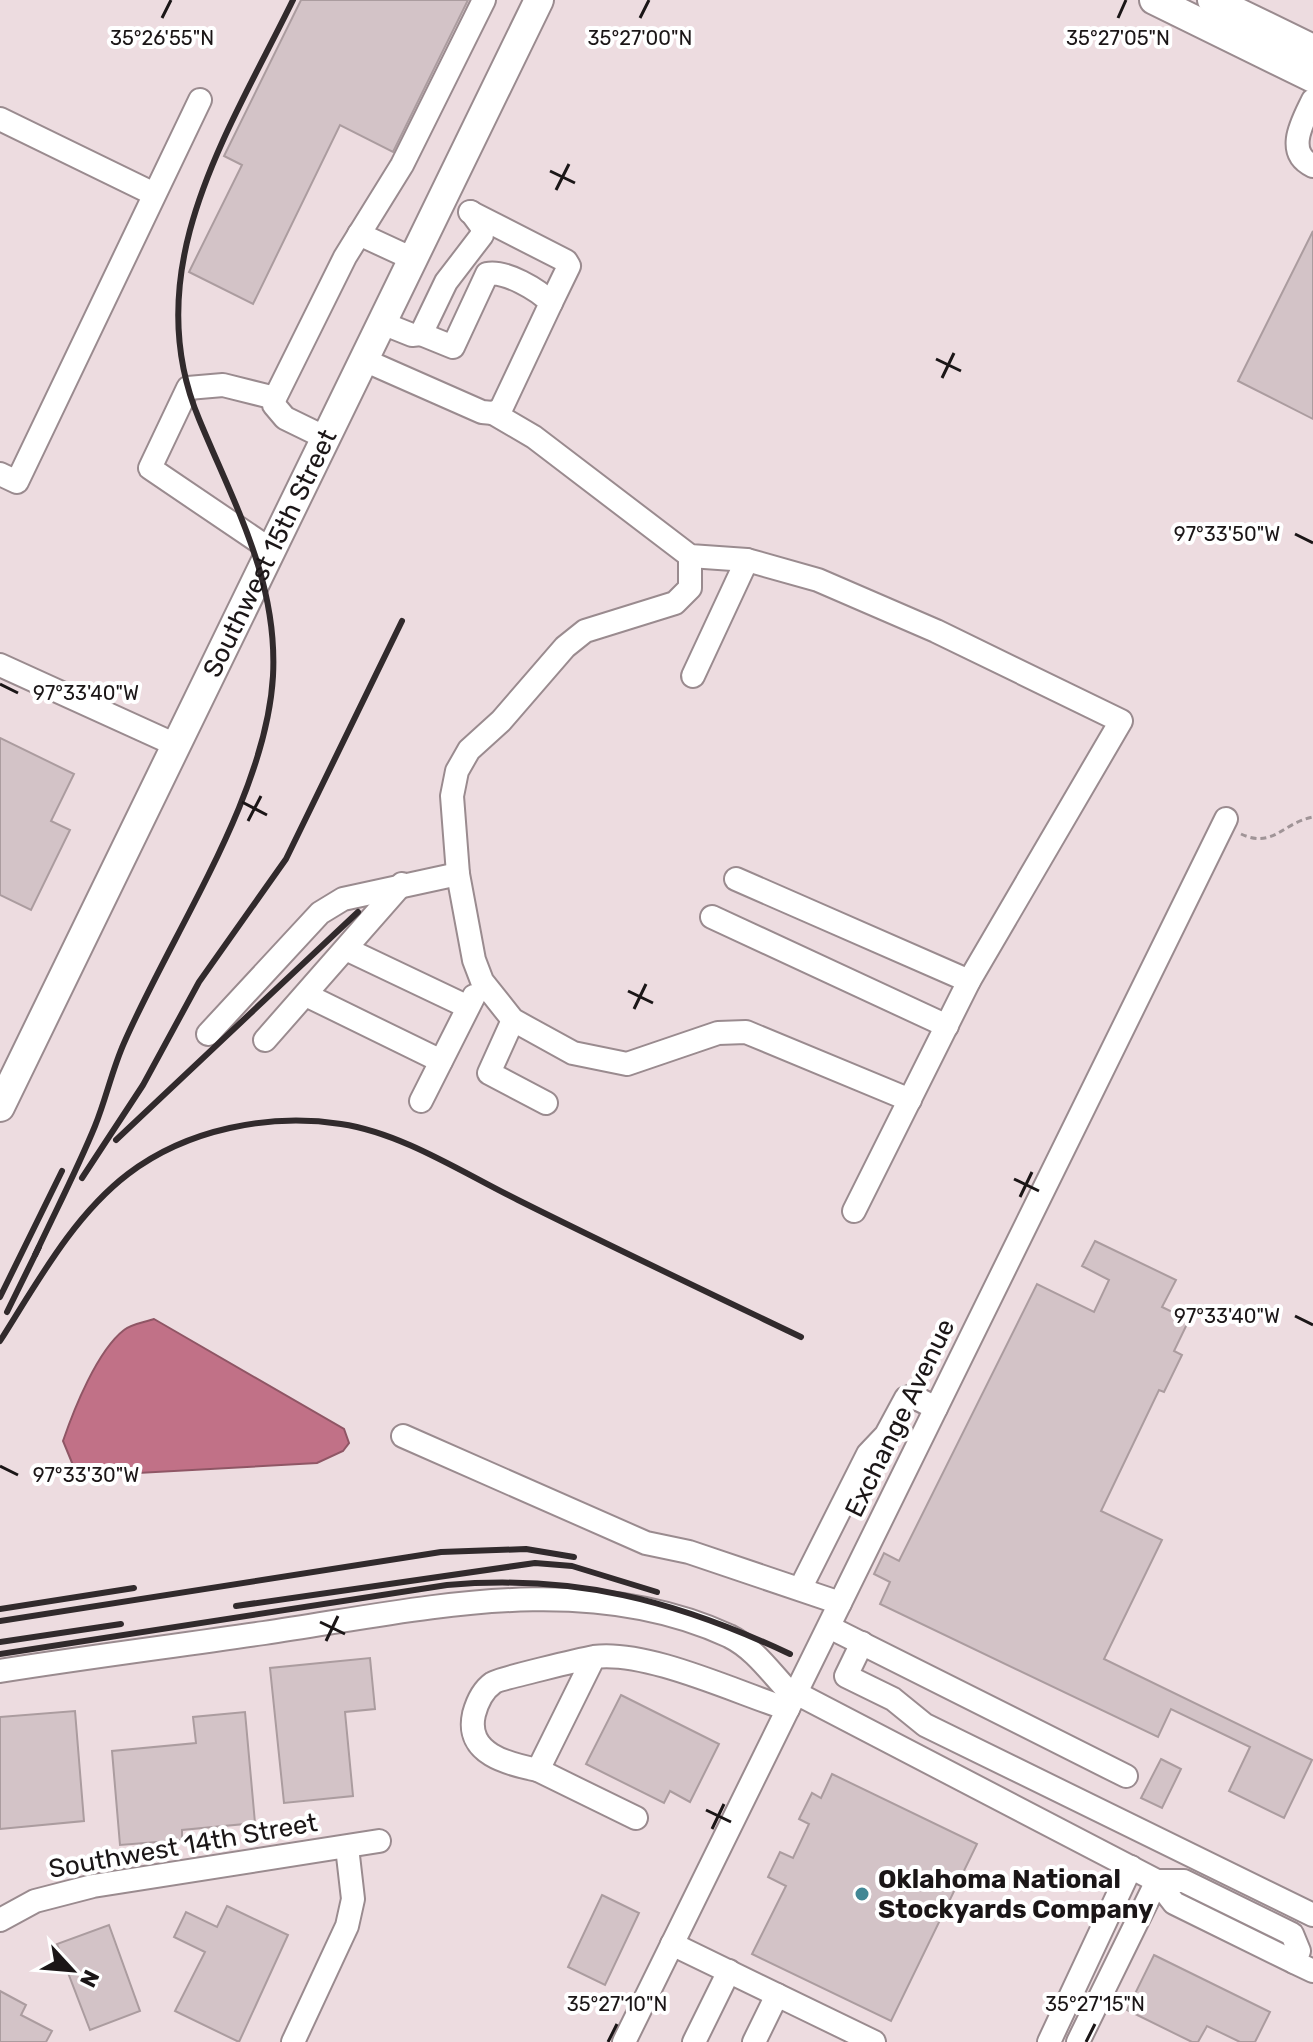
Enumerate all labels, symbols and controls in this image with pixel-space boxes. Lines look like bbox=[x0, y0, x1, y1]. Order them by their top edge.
text: 35°26'55"N bbox=[110, 26, 214, 50]
text: 35°27'00"N bbox=[588, 26, 692, 50]
text: 35°27'05"N bbox=[1066, 26, 1170, 50]
street label: Southwest 15th Street bbox=[196, 424, 343, 682]
text: 97°33'50"W bbox=[1174, 522, 1280, 546]
text: 97°33'40"W bbox=[33, 681, 139, 705]
text: 97°33'40"W bbox=[1174, 1304, 1280, 1328]
street label: Exchange Avenue bbox=[839, 1314, 961, 1522]
text: 97°33'30"W bbox=[33, 1463, 139, 1487]
street label: Southwest 14th Street bbox=[46, 1807, 320, 1885]
place label: Oklahoma National Stockyards Company bbox=[878, 1864, 1154, 1925]
marker: Oklahoma National Stockyards Company bbox=[853, 1885, 871, 1903]
north arrow bbox=[32, 1930, 112, 2010]
text: N bbox=[74, 1966, 105, 1992]
text: 35°27'10"N bbox=[567, 1992, 667, 2016]
text: 35°27'15"N bbox=[1045, 1992, 1145, 2016]

